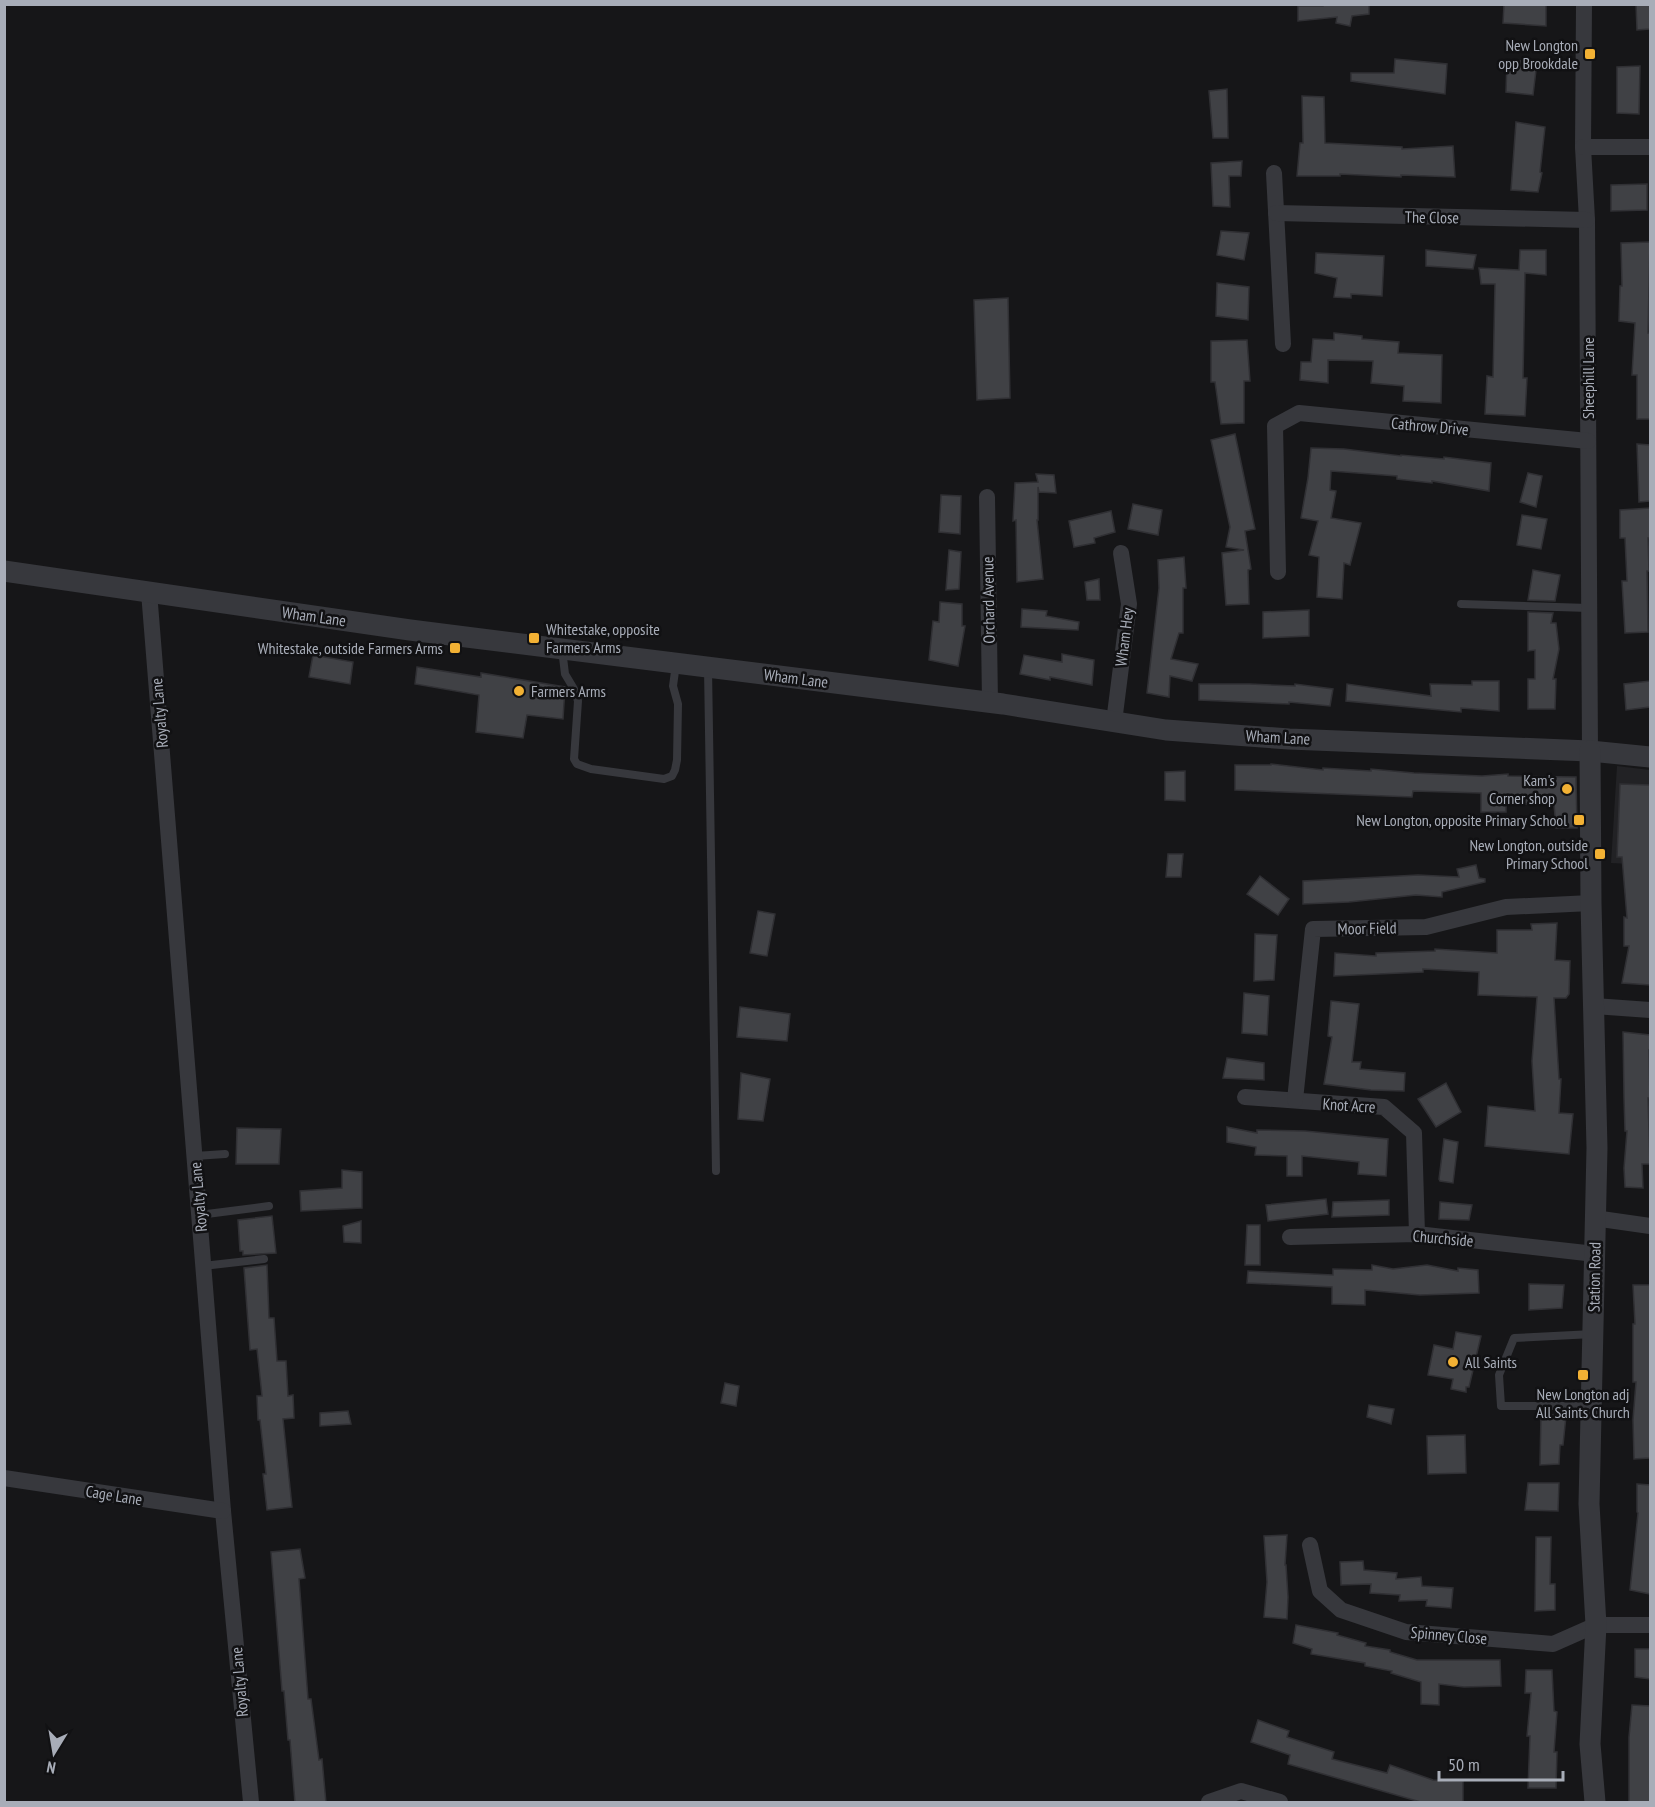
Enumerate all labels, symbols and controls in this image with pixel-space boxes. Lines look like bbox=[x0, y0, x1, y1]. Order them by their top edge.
place label: New Longton opp Brookdale bbox=[1498, 35, 1578, 73]
marker: New Longton opp Brookdale bbox=[1583, 47, 1597, 61]
street label: The Close bbox=[1405, 207, 1459, 227]
street label: Sheephill Lane bbox=[1578, 337, 1598, 419]
street label: Cathrow Drive bbox=[1390, 413, 1470, 439]
street label: Orchard Avenue bbox=[977, 556, 999, 644]
street label: Wham Lane bbox=[281, 602, 347, 630]
street label: Wham Hey bbox=[1110, 607, 1138, 667]
place label: Whitestake, opposite Farmers Arms bbox=[546, 619, 660, 657]
marker: Whitestake, opposite Farmers Arms bbox=[527, 631, 541, 645]
place label: Whitestake, outside Farmers Arms bbox=[258, 638, 443, 658]
marker: Whitestake, outside Farmers Arms bbox=[448, 641, 462, 655]
street label: Wham Lane bbox=[763, 664, 829, 692]
street label: Royalty Lane bbox=[146, 677, 172, 749]
place label: Farmers Arms bbox=[531, 681, 606, 701]
marker: Farmers Arms bbox=[512, 684, 526, 698]
street label: Wham Lane bbox=[1245, 725, 1311, 749]
place label: Kam's Corner shop bbox=[1489, 770, 1555, 808]
marker: Kam's Corner shop bbox=[1560, 782, 1574, 796]
place label: New Longton, opposite Primary School bbox=[1356, 810, 1567, 830]
marker: New Longton, opposite Primary School bbox=[1572, 813, 1586, 827]
place label: New Longton, outside Primary School bbox=[1469, 835, 1588, 873]
marker: New Longton, outside Primary School bbox=[1593, 847, 1607, 861]
street label: Moor Field bbox=[1337, 917, 1397, 939]
street label: Knot Acre bbox=[1322, 1093, 1376, 1117]
street label: Royalty Lane bbox=[185, 1161, 211, 1233]
street label: Churchside bbox=[1412, 1225, 1474, 1251]
street label: Station Road bbox=[1583, 1242, 1605, 1312]
place label: All Saints bbox=[1465, 1352, 1517, 1372]
marker: All Saints bbox=[1446, 1355, 1460, 1369]
marker: New Longton adj All Saints Church bbox=[1576, 1368, 1590, 1382]
place label: New Longton adj All Saints Church bbox=[1536, 1384, 1630, 1422]
street label: Cage Lane bbox=[84, 1481, 144, 1509]
street label: Spinney Close bbox=[1410, 1622, 1488, 1648]
street label: Royalty Lane bbox=[226, 1646, 252, 1718]
north arrow bbox=[24, 1723, 84, 1783]
scale bar bbox=[1439, 1744, 1564, 1782]
text: 50 m bbox=[1448, 1753, 1480, 1776]
text: N bbox=[45, 1757, 57, 1778]

